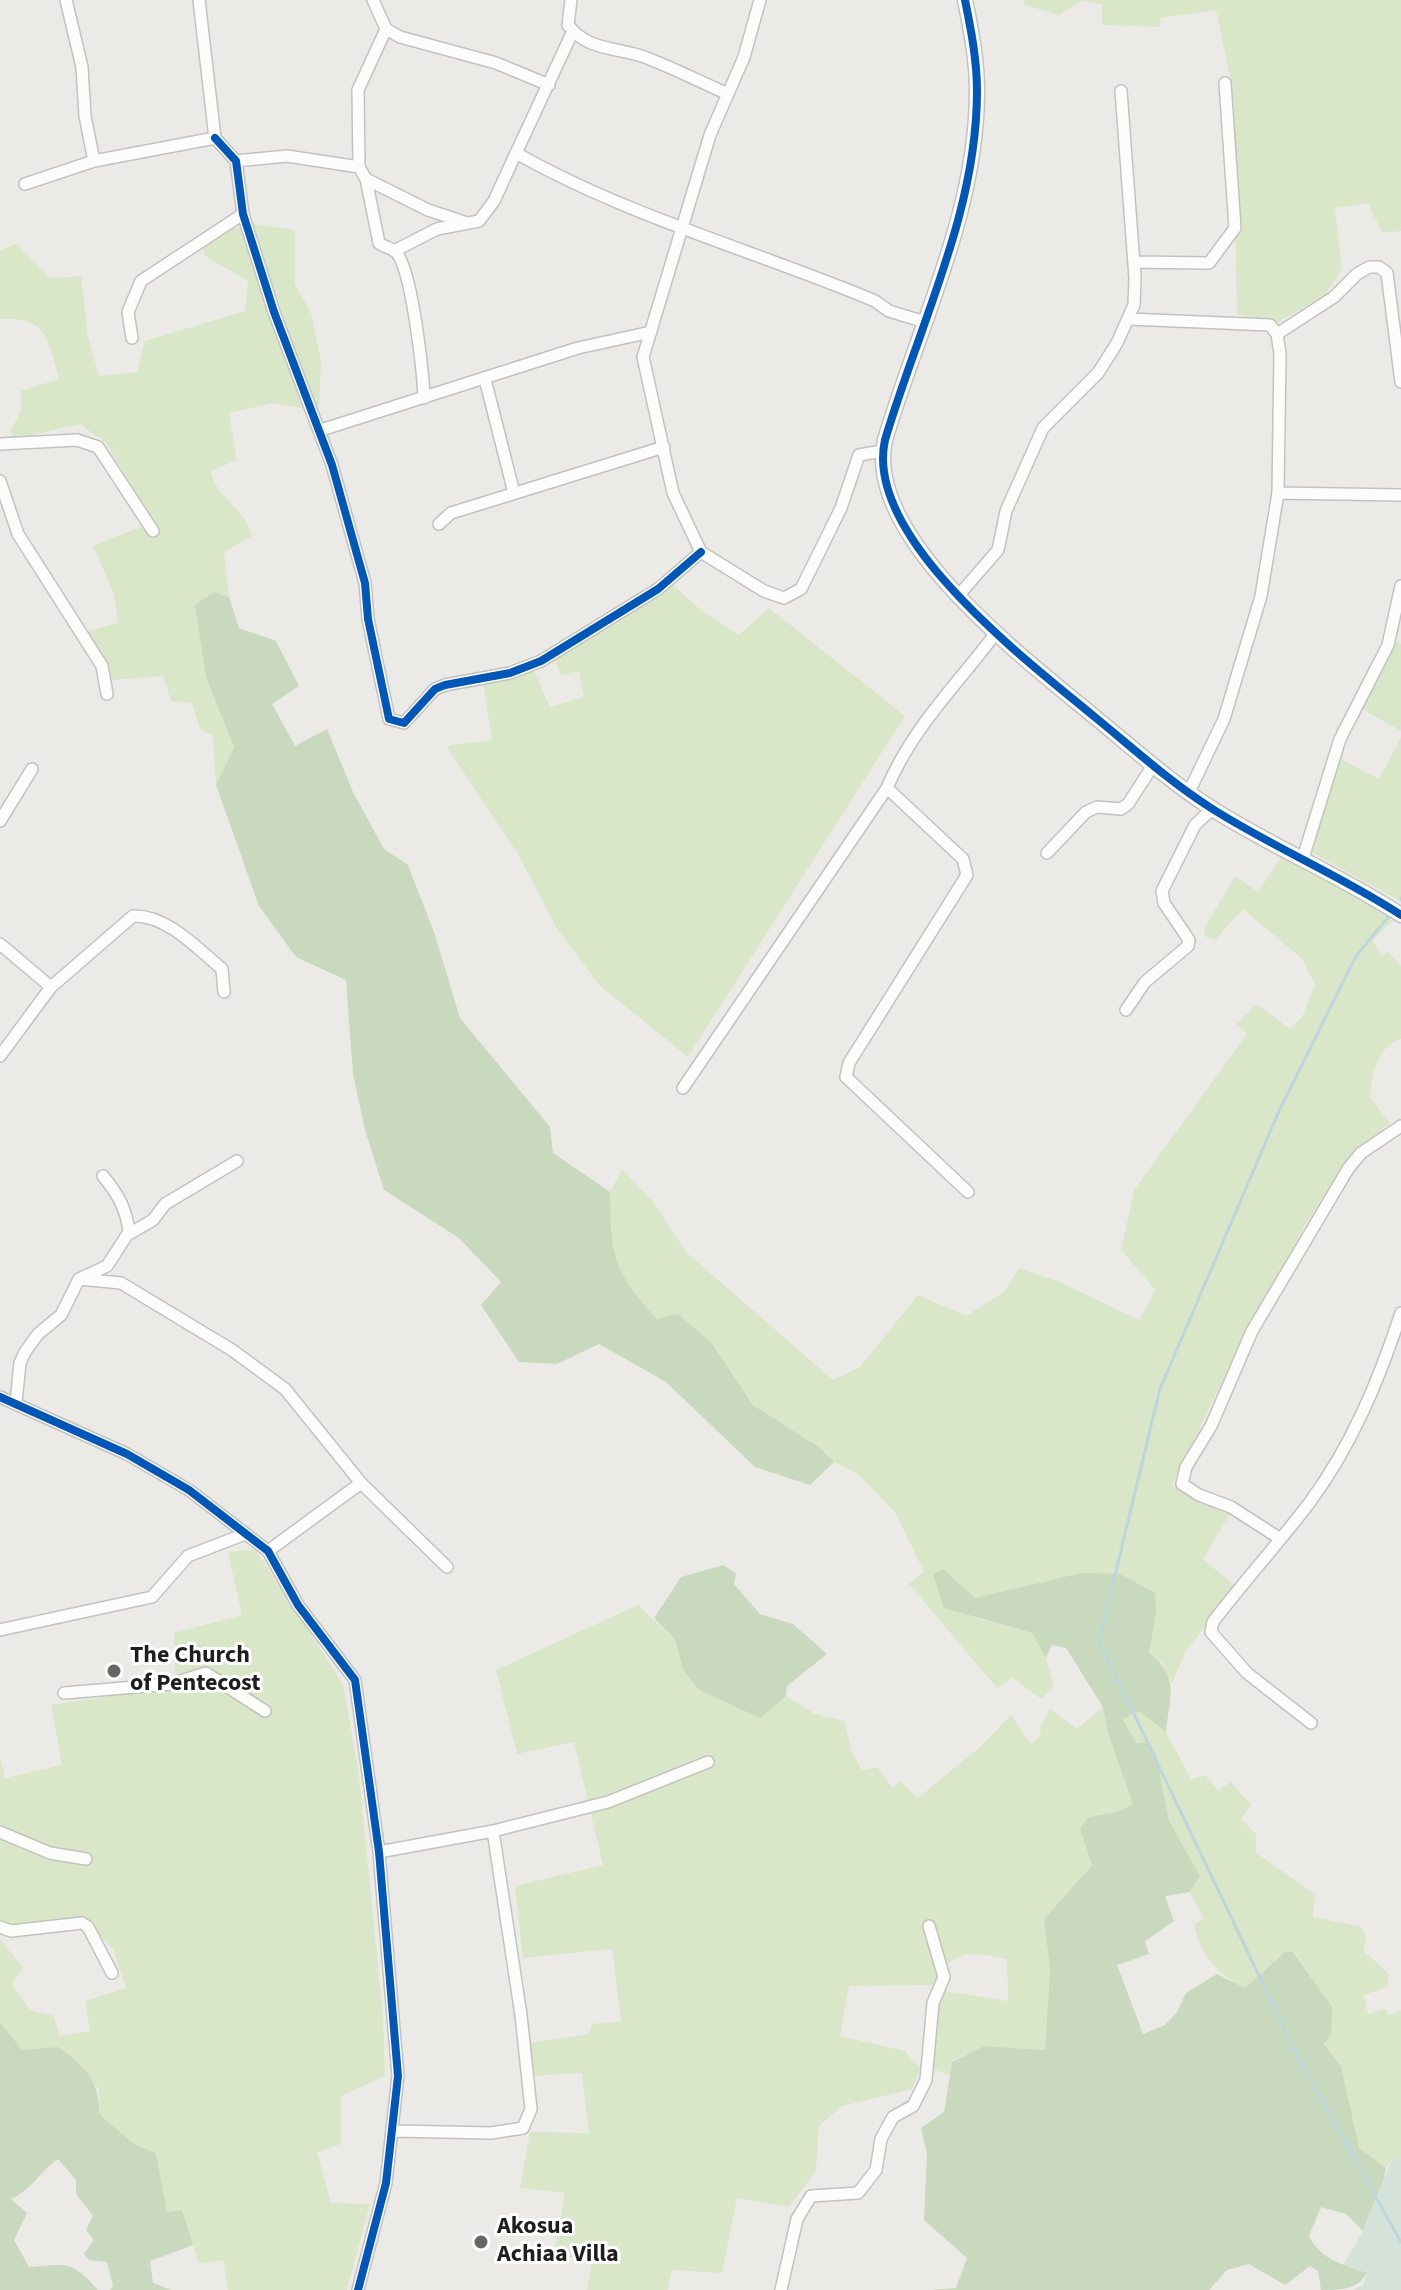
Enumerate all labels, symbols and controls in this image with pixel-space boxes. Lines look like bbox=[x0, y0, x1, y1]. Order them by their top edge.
place label: The Church of Pentecost bbox=[130, 1643, 260, 1699]
marker: The Church of Pentecost bbox=[105, 1662, 123, 1680]
place label: Akosua Achiaa Villa bbox=[497, 2214, 619, 2270]
marker: Akosua Achiaa Villa bbox=[472, 2233, 490, 2251]

